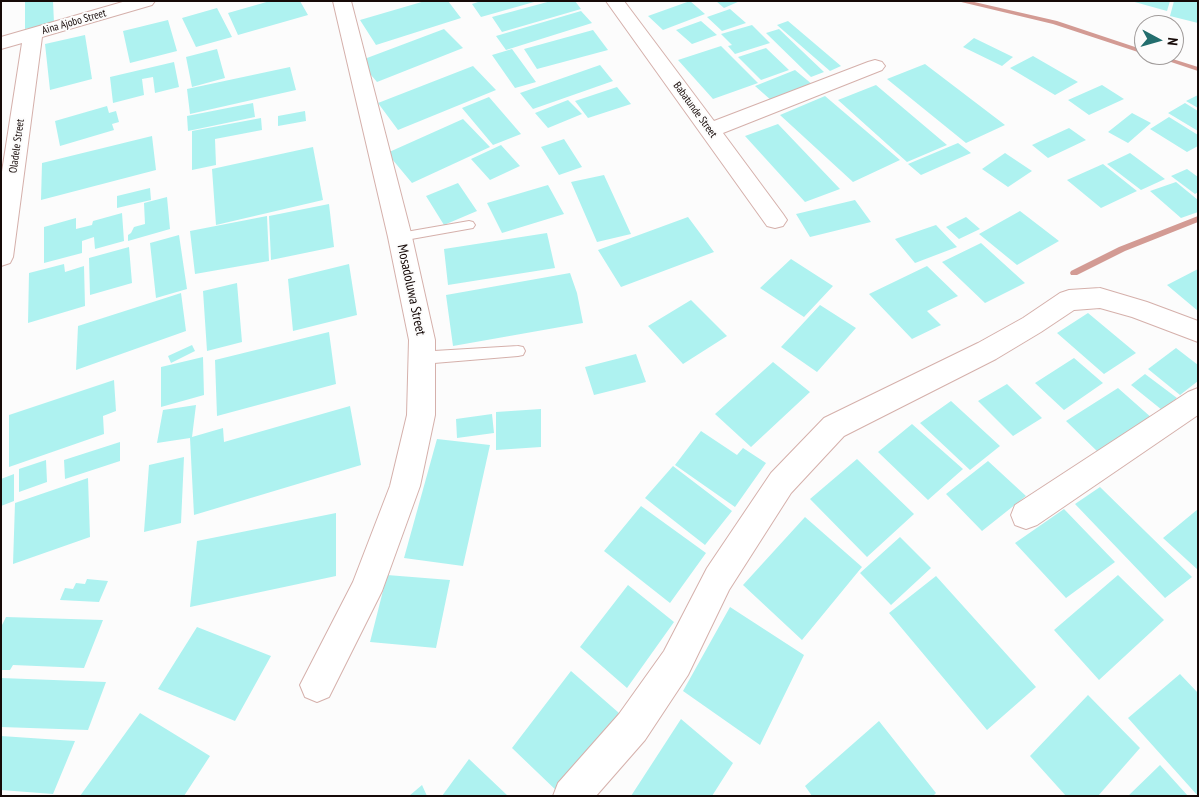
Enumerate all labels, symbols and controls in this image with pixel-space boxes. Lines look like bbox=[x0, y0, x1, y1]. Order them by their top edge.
street label: Aina Ajobo Street bbox=[40, 7, 108, 37]
north arrow bbox=[1134, 15, 1184, 65]
text: N bbox=[1164, 37, 1182, 46]
street label: Babatunde Street bbox=[670, 80, 720, 140]
street label: Oladele Street bbox=[7, 118, 27, 174]
street label: Mosadoluwa Street bbox=[393, 243, 429, 337]

